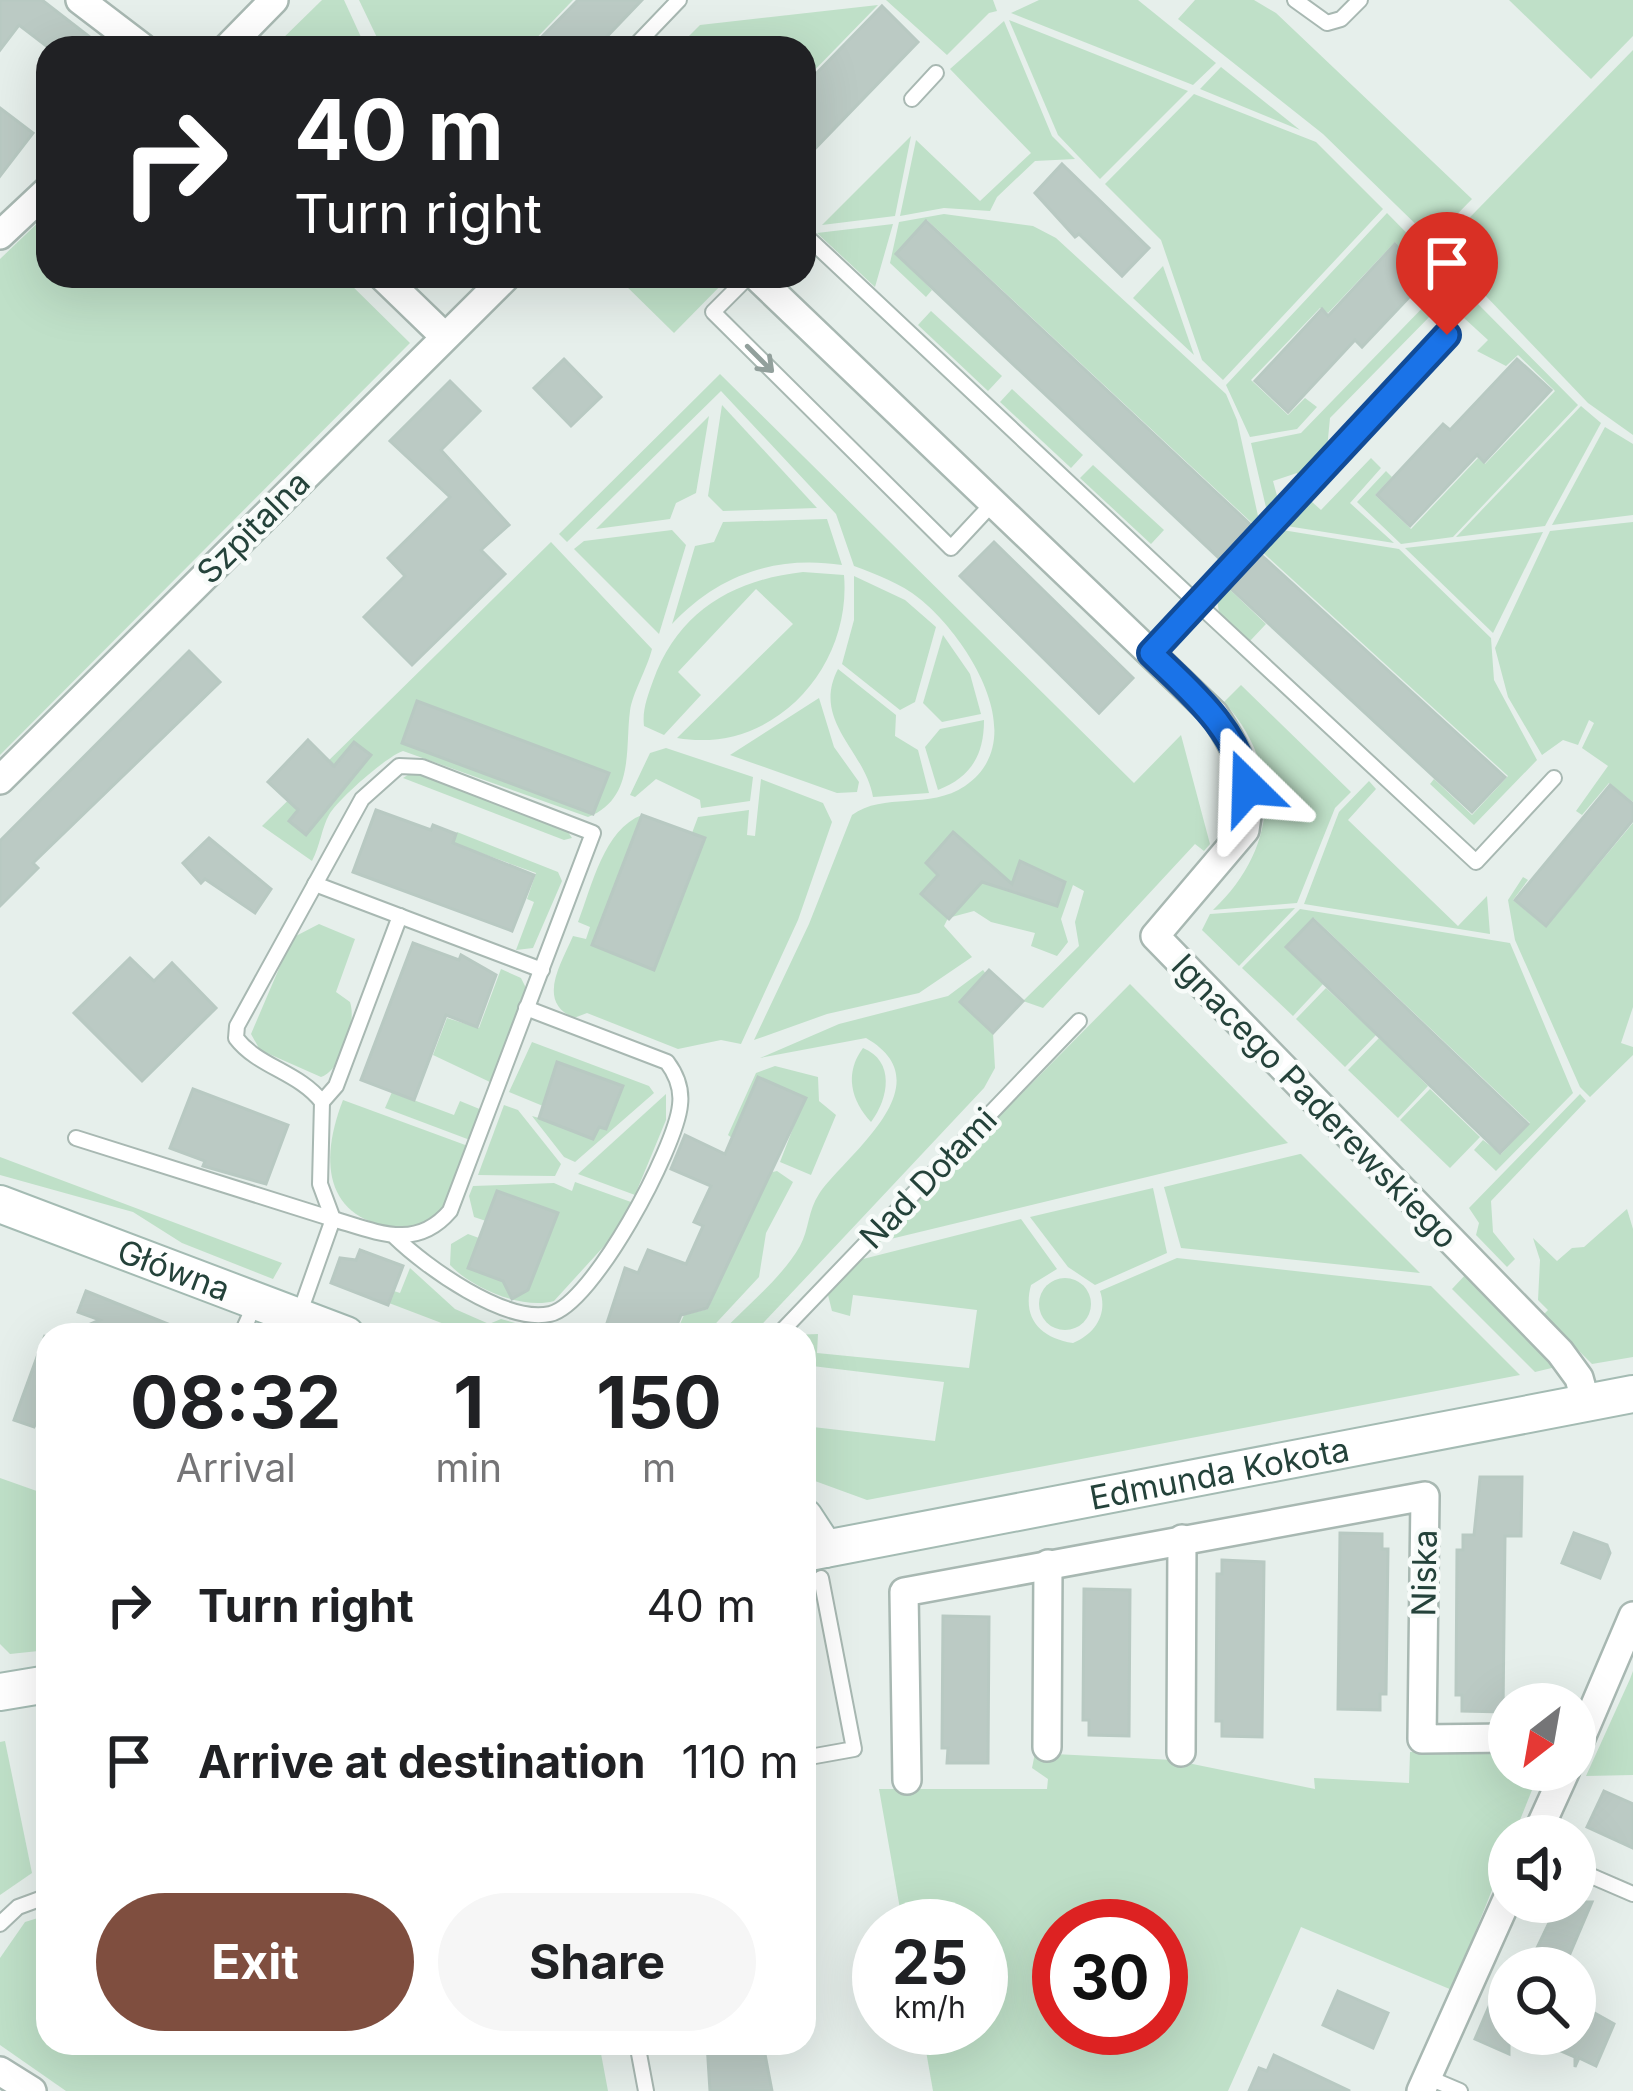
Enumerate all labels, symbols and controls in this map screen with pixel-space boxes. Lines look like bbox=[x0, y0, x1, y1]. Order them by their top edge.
text: 40 m bbox=[294, 79, 504, 180]
icon: right bbox=[96, 84, 252, 240]
text: Turn right bbox=[294, 181, 542, 246]
pin bbox=[1396, 212, 1498, 335]
icon: arrive bbox=[1414, 230, 1480, 296]
one-way arrow bbox=[745, 344, 774, 372]
street label: Szpitalna bbox=[188, 462, 318, 592]
position arrow bbox=[1185, 724, 1311, 850]
street label: Ignacego Paderewskiego bbox=[1164, 945, 1466, 1257]
street label: Nad Dołami bbox=[851, 1099, 1005, 1257]
street label: Główna bbox=[112, 1230, 236, 1309]
text: 08:32 bbox=[130, 1358, 341, 1445]
text: 1 bbox=[453, 1358, 484, 1445]
text: 150 bbox=[596, 1358, 722, 1445]
street label: Edmunda Kokota bbox=[1086, 1429, 1353, 1518]
text: Arrival bbox=[176, 1444, 296, 1491]
text: min bbox=[435, 1444, 502, 1491]
text: m bbox=[642, 1444, 676, 1491]
street label: Niska bbox=[1403, 1529, 1445, 1617]
icon: right bbox=[96, 1572, 162, 1638]
text: Turn right bbox=[198, 1578, 414, 1633]
text: 40 m bbox=[646, 1578, 756, 1633]
north arrow bbox=[1488, 1683, 1596, 1791]
map controls bbox=[1488, 1683, 1596, 2055]
icon: arrive bbox=[96, 1728, 162, 1794]
text: Arrive at destination bbox=[198, 1734, 645, 1789]
text: 110 m bbox=[681, 1734, 799, 1789]
button: sound bbox=[1488, 1815, 1596, 1923]
button: Exit bbox=[96, 1893, 414, 2031]
button: Share bbox=[438, 1893, 756, 2031]
speed limit sign: 30 bbox=[1032, 1899, 1188, 2055]
text: 25 bbox=[892, 1926, 968, 1998]
button: search bbox=[1488, 1947, 1596, 2055]
text: km/h bbox=[894, 1989, 966, 2025]

